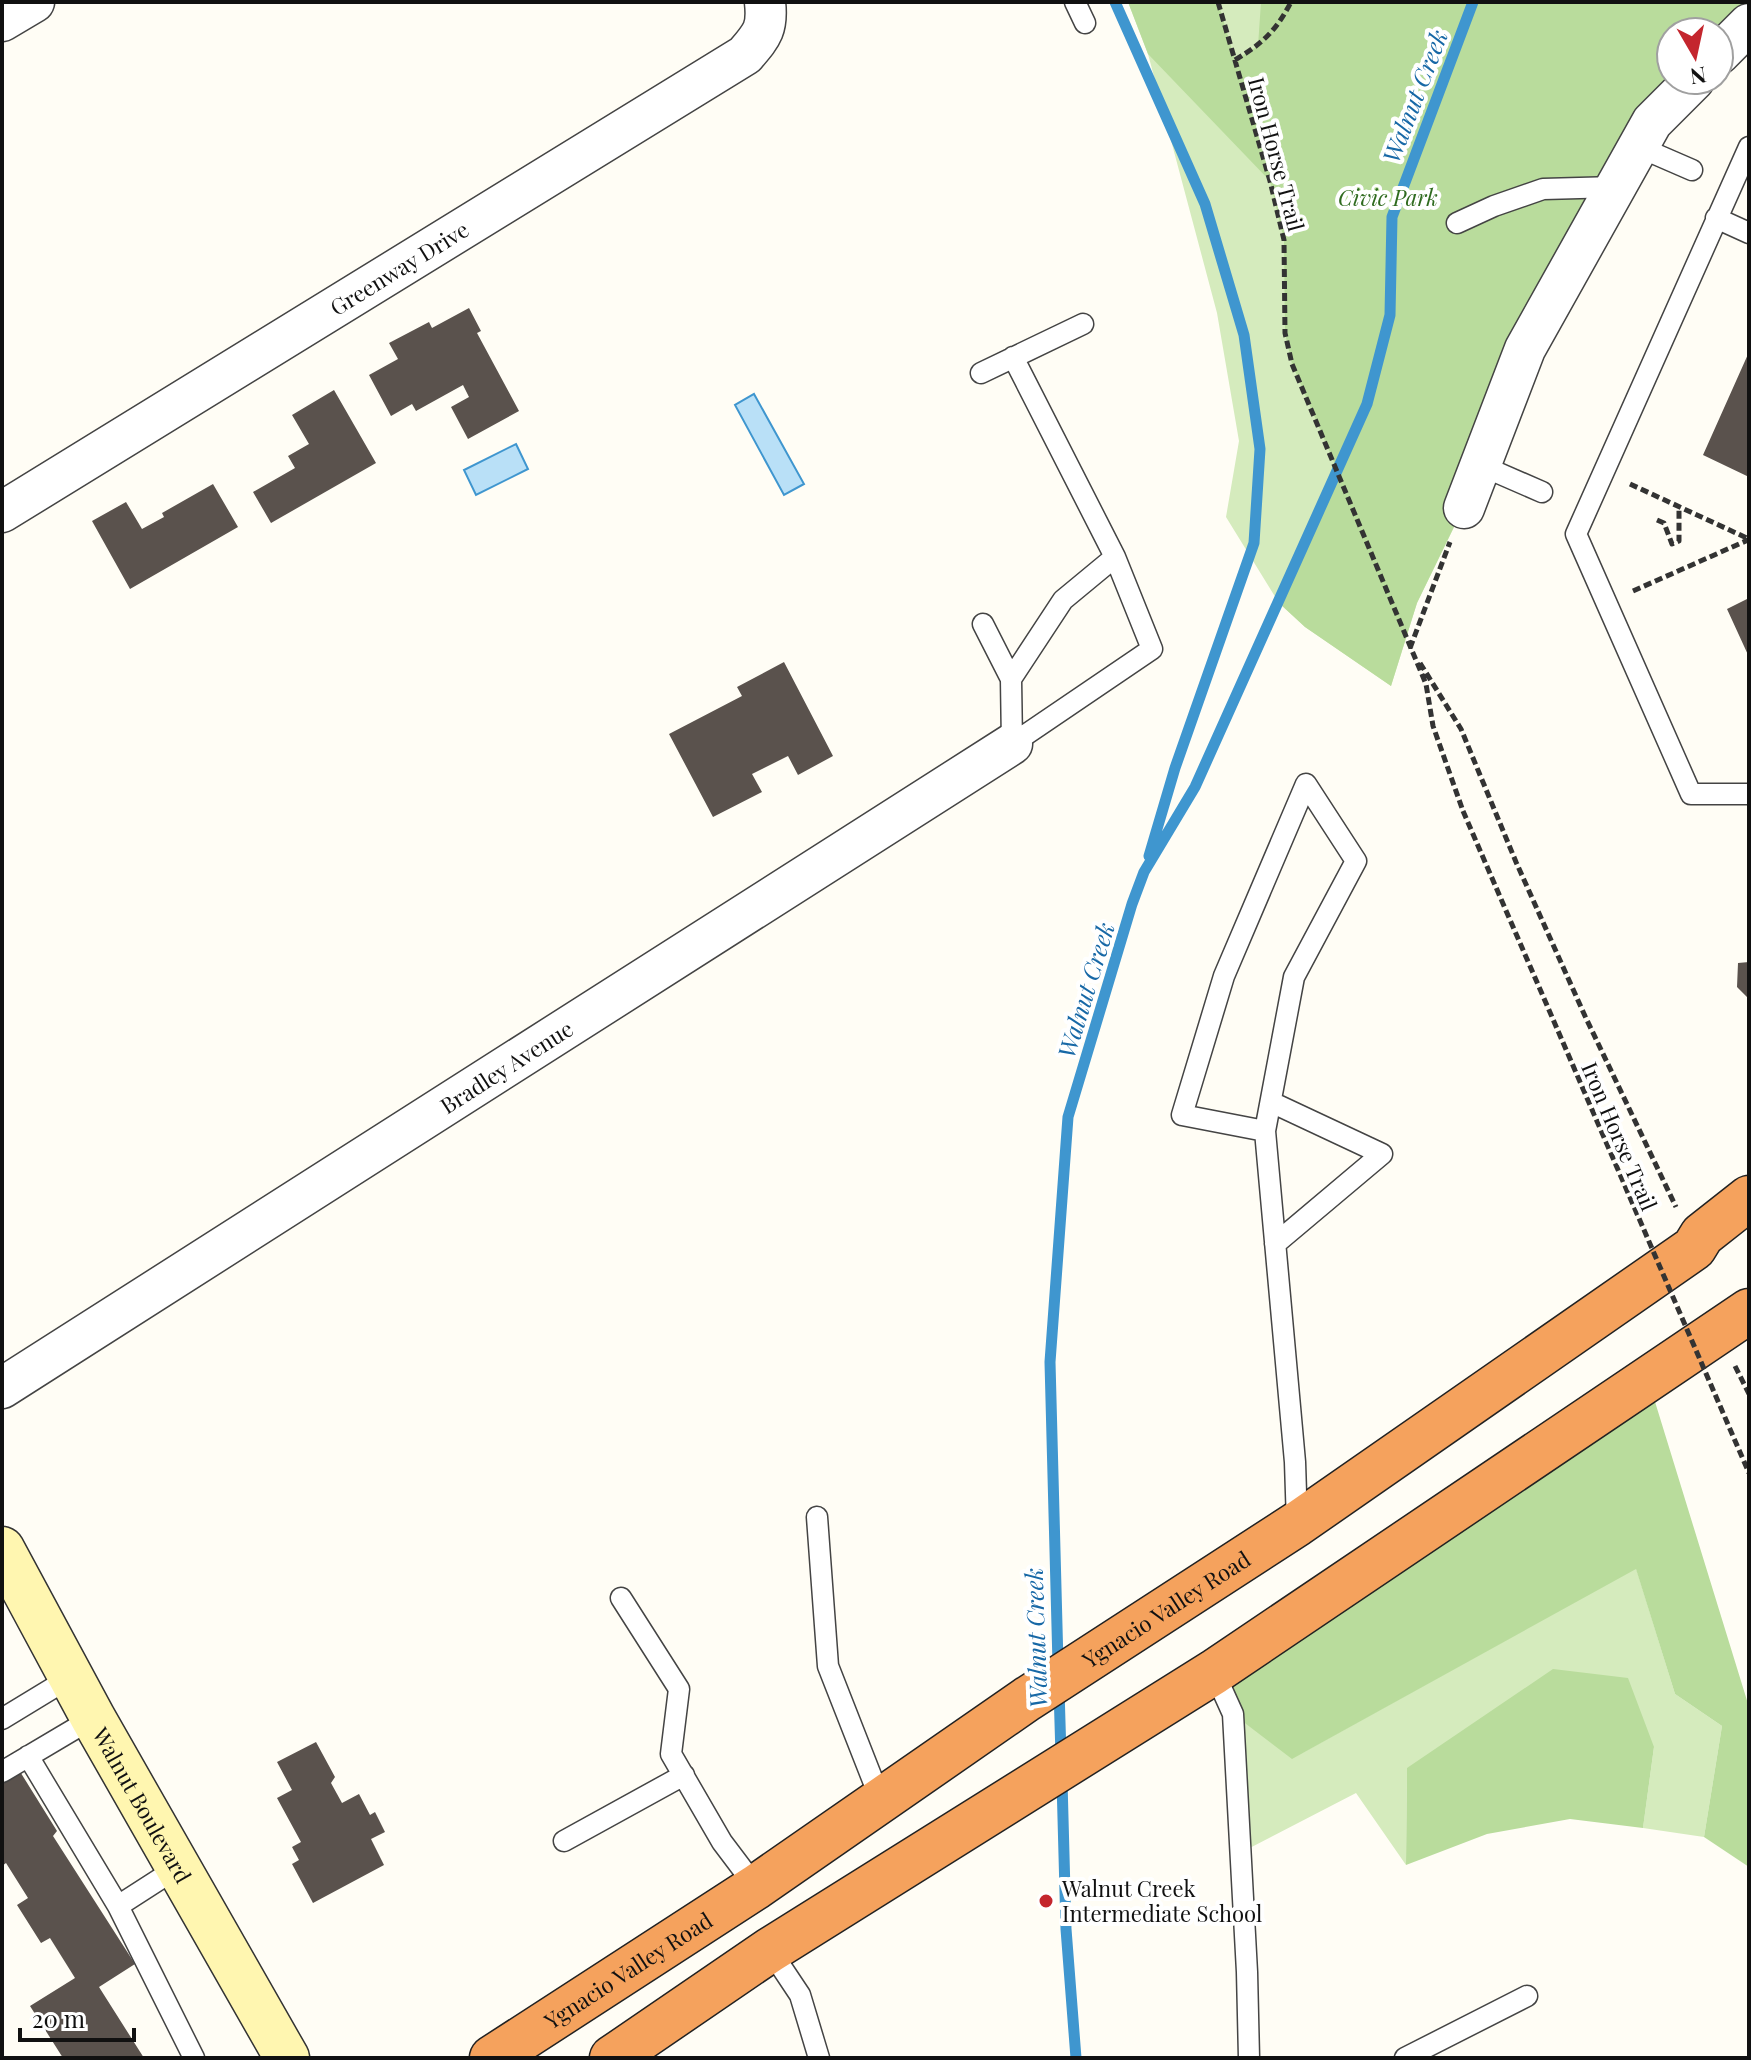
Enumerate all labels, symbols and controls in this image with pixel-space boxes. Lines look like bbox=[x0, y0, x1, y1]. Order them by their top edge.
north arrow bbox=[1655, 16, 1735, 96]
water label: Walnut Creek bbox=[1374, 25, 1454, 167]
text: N bbox=[1688, 61, 1708, 93]
street label: Iron Horse Trail bbox=[1242, 73, 1312, 235]
park label: Civic Park bbox=[1338, 182, 1438, 212]
street label: Greenway Drive bbox=[324, 214, 474, 322]
water label: Walnut Creek bbox=[1049, 918, 1121, 1062]
street label: Bradley Avenue bbox=[434, 1013, 578, 1120]
street label: Iron Horse Trail bbox=[1575, 1057, 1665, 1215]
street label: Ygnacio Valley Road bbox=[1075, 1543, 1256, 1675]
water label: Walnut Creek bbox=[1017, 1567, 1053, 1709]
street label: Walnut Boulevard bbox=[86, 1721, 199, 1888]
place label: Walnut Creek Intermediate School bbox=[1061, 1873, 1262, 1928]
marker: Walnut Creek Intermediate School bbox=[1037, 1892, 1055, 1910]
street label: Ygnacio Valley Road bbox=[537, 1904, 718, 2036]
scale bar bbox=[20, 1992, 134, 2042]
text: 20 m bbox=[32, 2002, 85, 2034]

